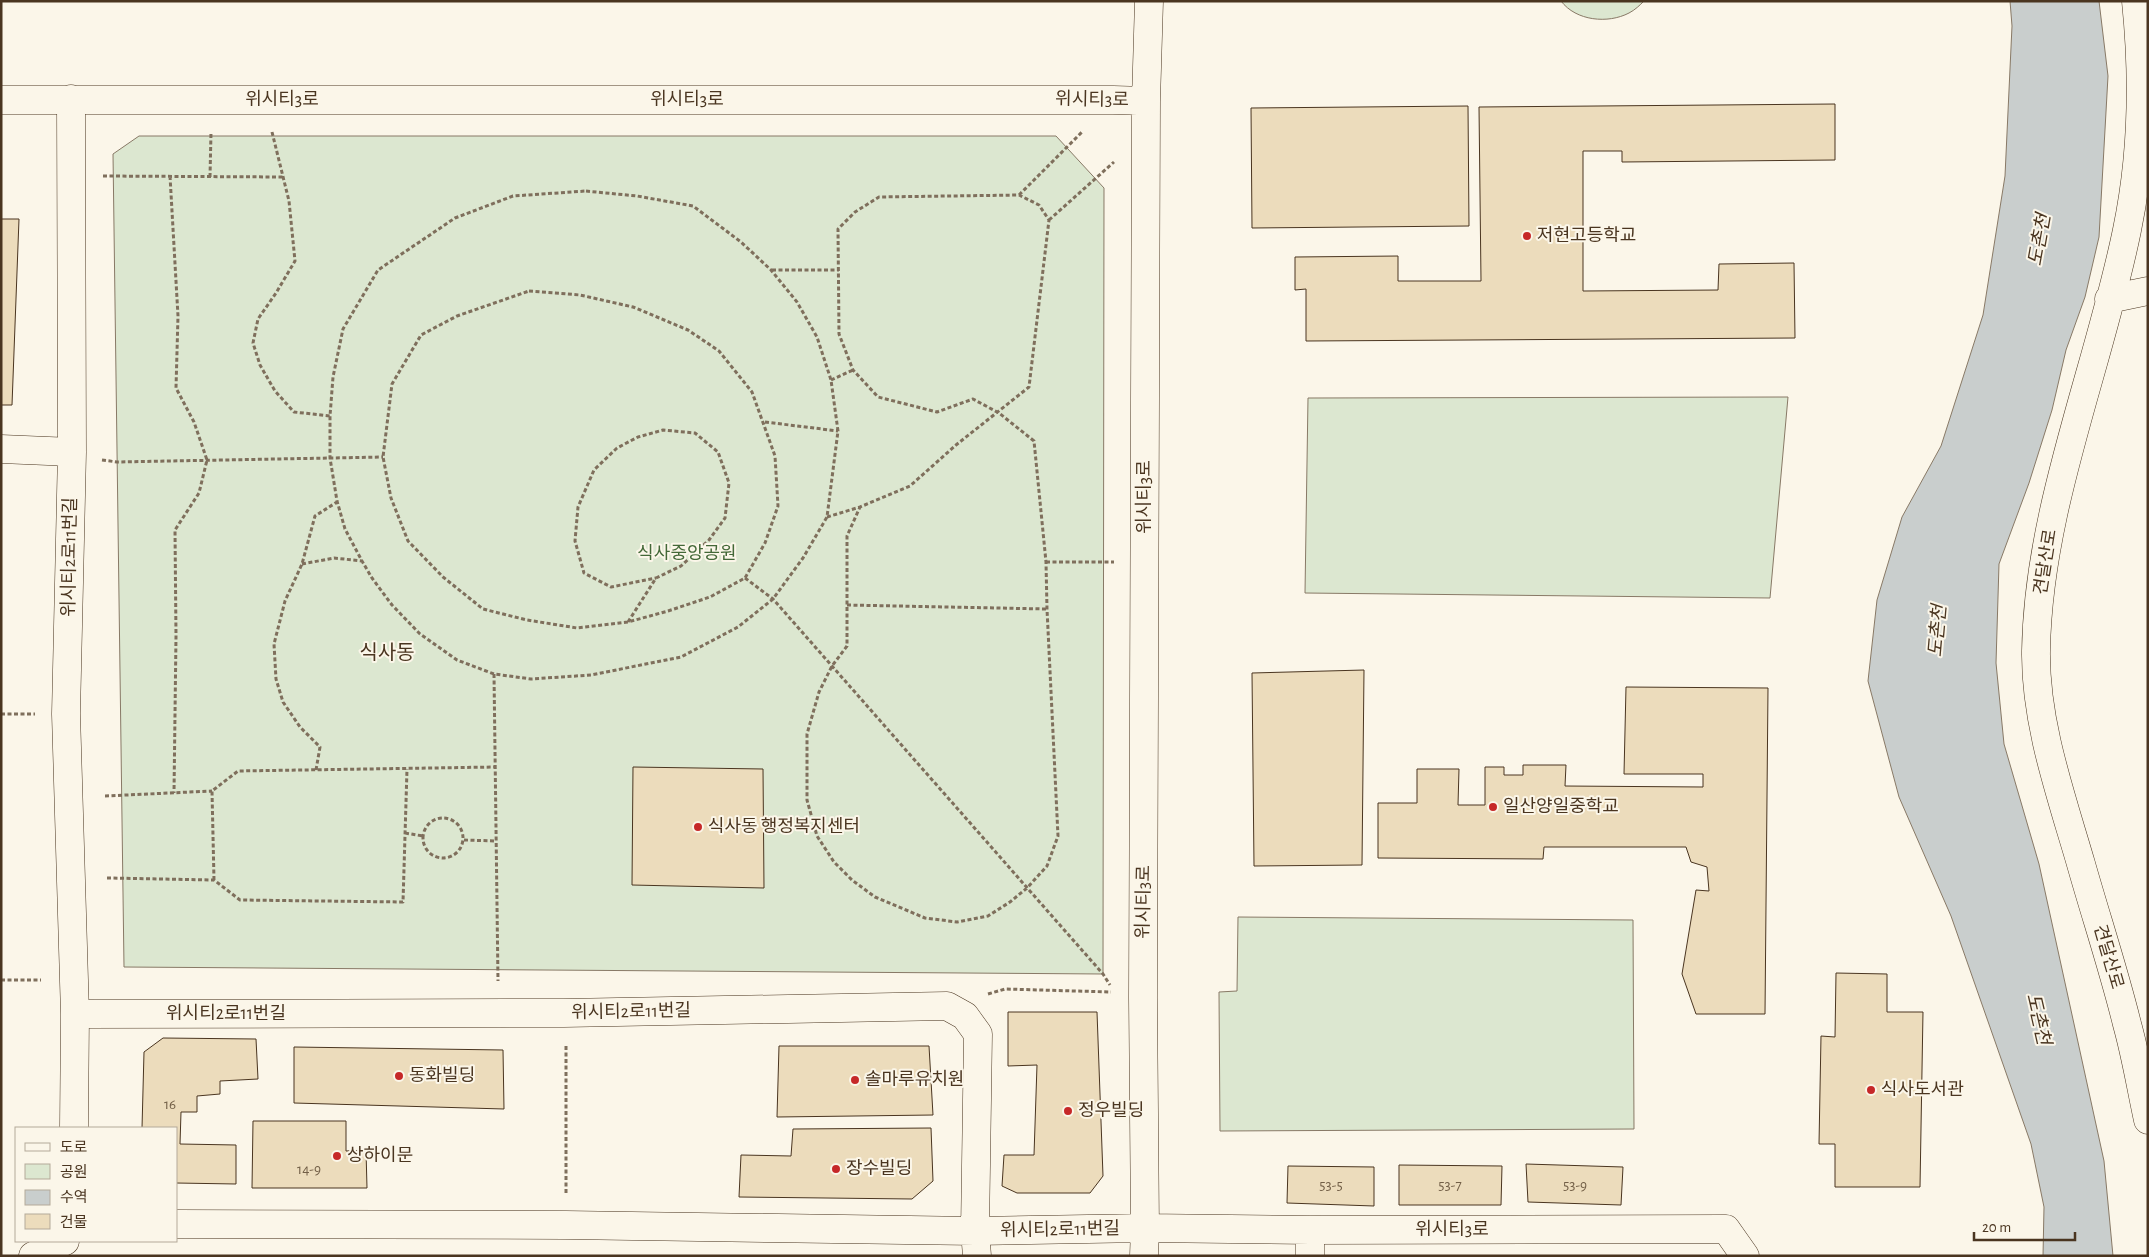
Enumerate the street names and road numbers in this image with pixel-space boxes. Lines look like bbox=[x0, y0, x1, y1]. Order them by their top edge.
street label: 위시티3로 bbox=[1055, 88, 1129, 110]
street label: 위시티3로 bbox=[245, 89, 319, 109]
street label: 위시티3로 bbox=[650, 89, 724, 109]
street label: 위시티3로 bbox=[1134, 460, 1154, 534]
street label: 위시티2로11번길 bbox=[58, 497, 80, 617]
street label: 견달산로 bbox=[2031, 528, 2060, 596]
street label: 위시티3로 bbox=[1132, 865, 1154, 939]
street label: 견달산로 bbox=[2090, 922, 2127, 991]
street label: 위시티2로11번길 bbox=[571, 1000, 691, 1022]
street label: 위시티2로11번길 bbox=[166, 1003, 286, 1023]
street label: 위시티2로11번길 bbox=[1000, 1218, 1120, 1240]
street label: 위시티3로 bbox=[1415, 1219, 1489, 1239]

